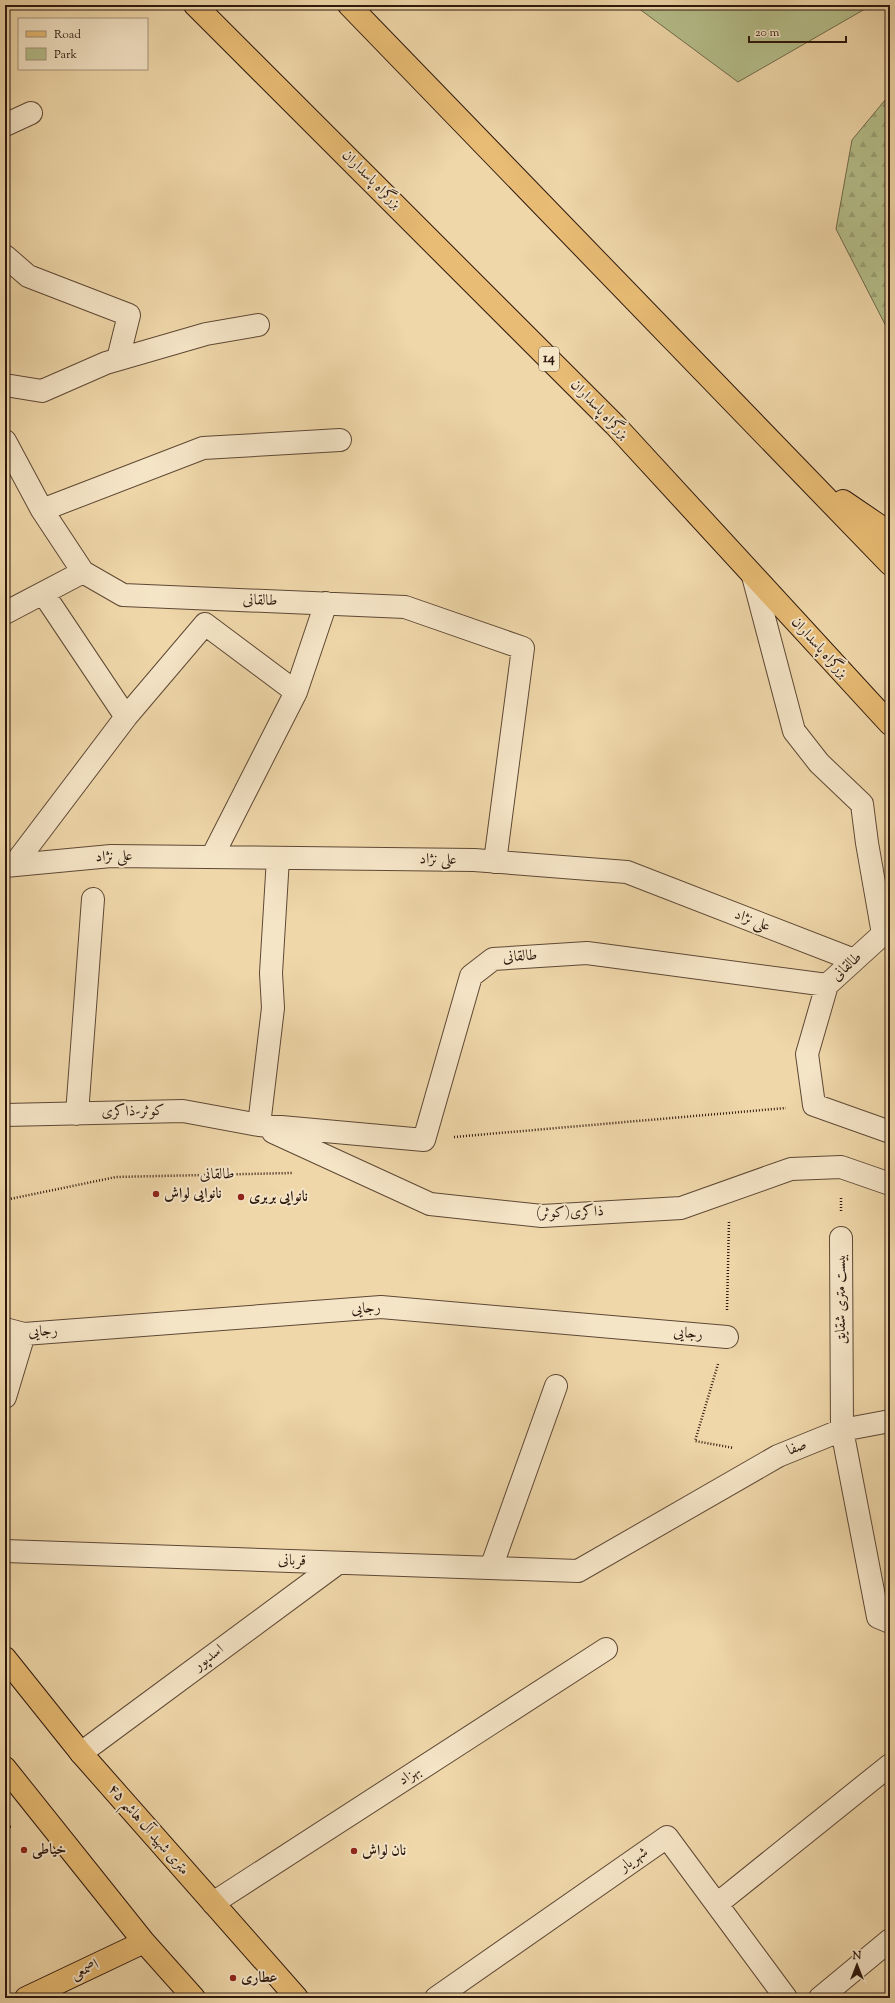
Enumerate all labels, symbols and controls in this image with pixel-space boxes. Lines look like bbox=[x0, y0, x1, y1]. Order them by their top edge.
legend bbox=[18, 18, 148, 70]
scale bar bbox=[749, 18, 846, 44]
text: 20 m bbox=[755, 24, 780, 42]
text: Road bbox=[54, 26, 81, 44]
text: Park bbox=[54, 46, 77, 64]
street label: بزرگراه پاسداران bbox=[337, 145, 406, 215]
road number: 14 bbox=[539, 347, 559, 371]
street label: بزرگراه پاسداران bbox=[565, 375, 634, 445]
street label: طالقانی bbox=[242, 590, 278, 612]
street label: بزرگراه پاسداران bbox=[786, 612, 853, 684]
street label: علی نژاد bbox=[95, 846, 133, 868]
street label: علی نژاد bbox=[419, 849, 457, 871]
street label: علی نژاد bbox=[731, 905, 773, 938]
street label: طالقانی bbox=[502, 945, 538, 969]
street label: طالقانی bbox=[827, 948, 867, 986]
street label: کوثر-ذاکری bbox=[101, 1101, 165, 1123]
street label: طالقانی bbox=[199, 1164, 235, 1186]
place label: نانوایی لواش bbox=[164, 1184, 222, 1205]
place label: نانوایی بربری bbox=[249, 1187, 308, 1208]
marker: نانوایی لواش bbox=[151, 1189, 161, 1199]
marker: نانوایی بربری bbox=[236, 1192, 246, 1202]
street label: ذاکری(کوثر) bbox=[536, 1201, 604, 1225]
street label: بیست متری شقایق bbox=[831, 1254, 852, 1344]
street label: رجایی bbox=[351, 1298, 381, 1320]
street label: رجایی bbox=[28, 1321, 58, 1343]
street label: رجایی bbox=[672, 1322, 704, 1346]
street label: صفا bbox=[784, 1435, 810, 1461]
street label: قربانی bbox=[278, 1550, 306, 1572]
street label: اسدپور bbox=[188, 1640, 228, 1677]
street label: بهزاد bbox=[395, 1761, 425, 1791]
street label: ۴۵ متری شهید آل هاشم bbox=[100, 1780, 194, 1882]
place label: خیاطی bbox=[32, 1840, 66, 1861]
place label: نان لواش bbox=[362, 1841, 406, 1862]
street label: شهریار bbox=[614, 1842, 653, 1879]
marker: خیاطی bbox=[19, 1845, 29, 1855]
marker: نان لواش bbox=[349, 1846, 359, 1856]
north arrow bbox=[837, 1945, 877, 1985]
text: N bbox=[852, 1948, 862, 1964]
street label: اصمعی bbox=[67, 1954, 103, 1986]
place label: عطاری bbox=[241, 1968, 277, 1989]
marker: عطاری bbox=[228, 1973, 238, 1983]

